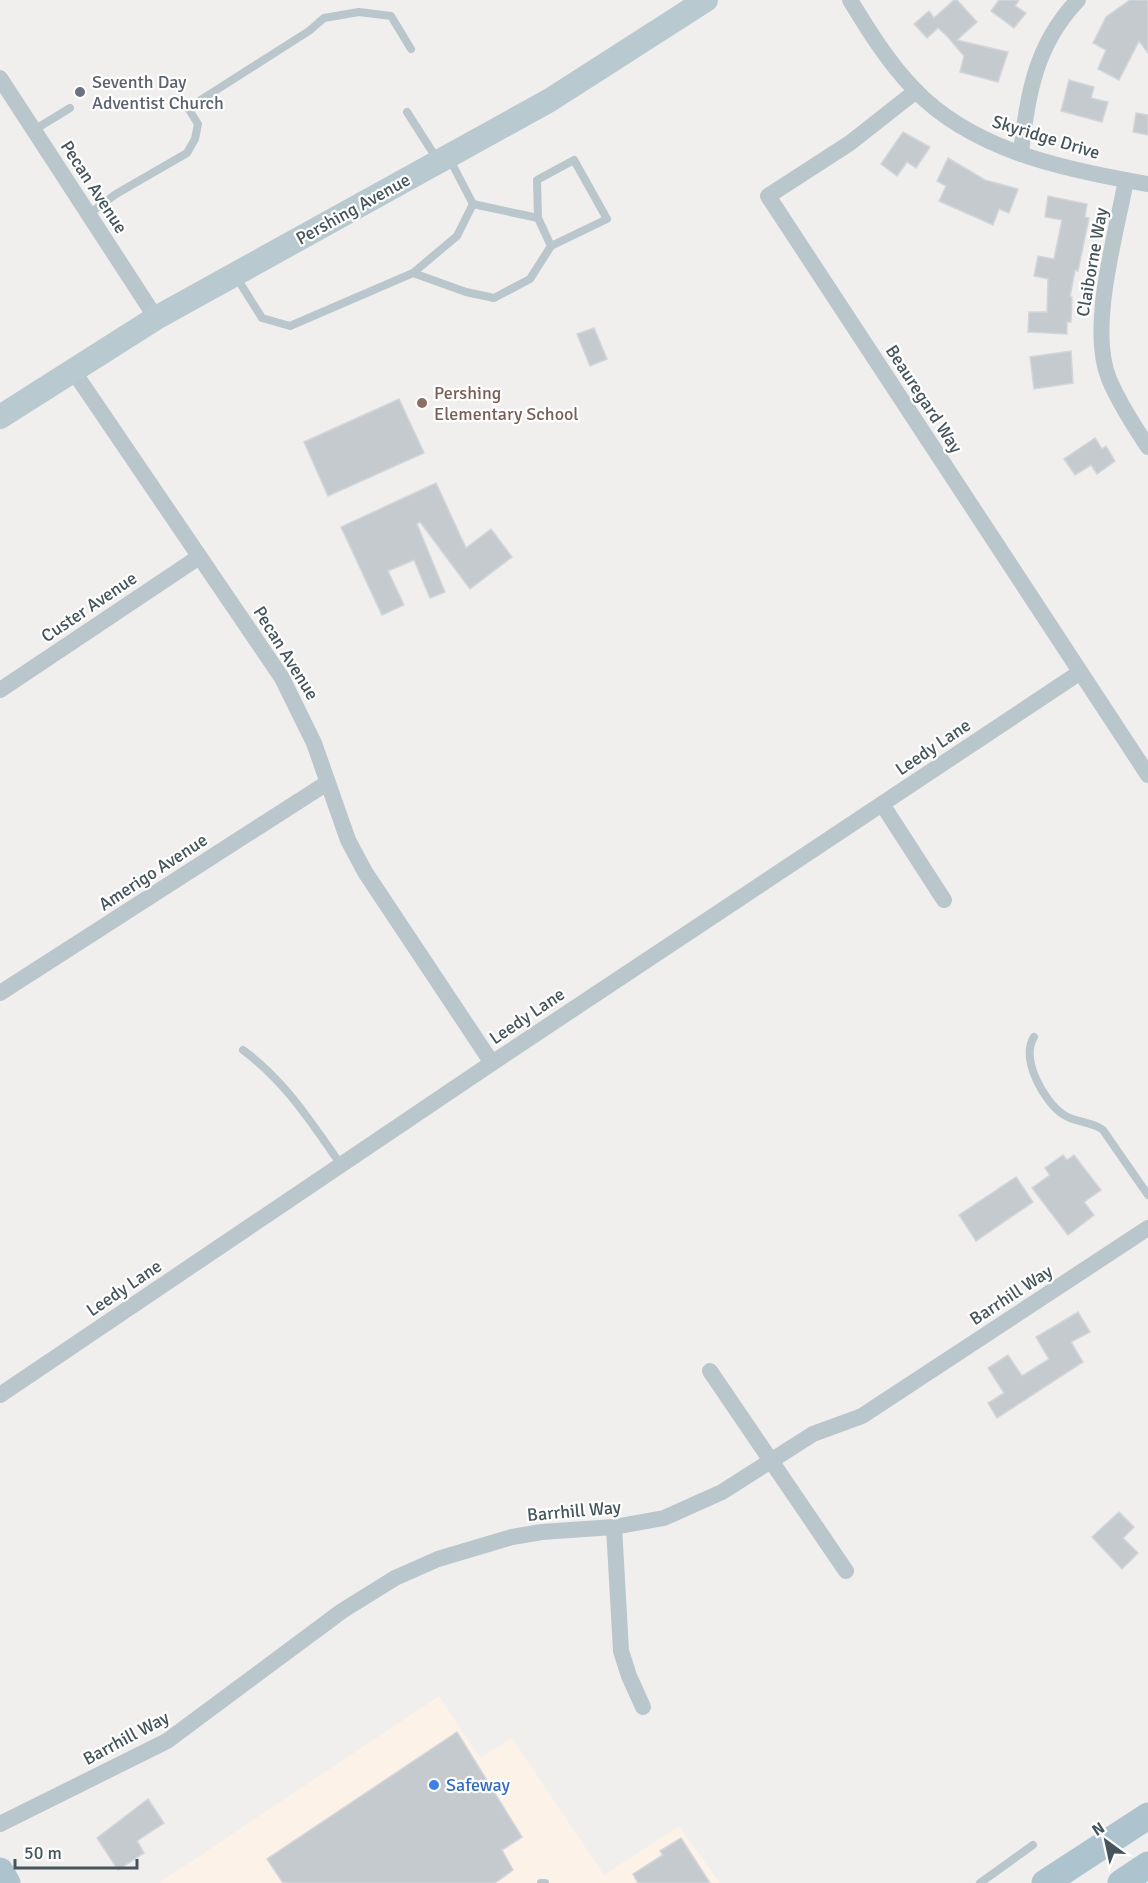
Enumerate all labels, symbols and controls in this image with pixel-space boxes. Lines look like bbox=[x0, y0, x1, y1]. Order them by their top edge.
place label: Seventh Day Adventist Church bbox=[92, 71, 224, 114]
marker: Seventh Day Adventist Church bbox=[73, 85, 87, 99]
street label: Skyridge Drive bbox=[989, 110, 1103, 164]
street label: Pecan Avenue bbox=[56, 136, 132, 238]
street label: Pershing Avenue bbox=[292, 168, 414, 250]
street label: Claiborne Way bbox=[1072, 205, 1113, 318]
street label: Beauregard Way bbox=[881, 341, 968, 458]
place label: Pershing Elementary School bbox=[434, 382, 579, 425]
marker: Pershing Elementary School bbox=[415, 396, 429, 410]
street label: Custer Avenue bbox=[37, 567, 141, 647]
street label: Pecan Avenue bbox=[248, 602, 324, 704]
street label: Leedy Lane bbox=[891, 714, 975, 780]
street label: Amerigo Avenue bbox=[94, 829, 212, 915]
street label: Leedy Lane bbox=[485, 983, 569, 1049]
street label: Leedy Lane bbox=[82, 1255, 166, 1321]
street label: Barrhill Way bbox=[965, 1260, 1057, 1330]
street label: Barrhill Way bbox=[526, 1496, 622, 1526]
street label: Barrhill Way bbox=[79, 1706, 173, 1770]
place label: Safeway bbox=[446, 1774, 510, 1796]
marker: Safeway bbox=[427, 1778, 441, 1792]
north arrow bbox=[1076, 1811, 1136, 1871]
text: N bbox=[1088, 1818, 1108, 1841]
scale bar bbox=[15, 1832, 136, 1870]
text: 50 m bbox=[24, 1842, 62, 1864]

